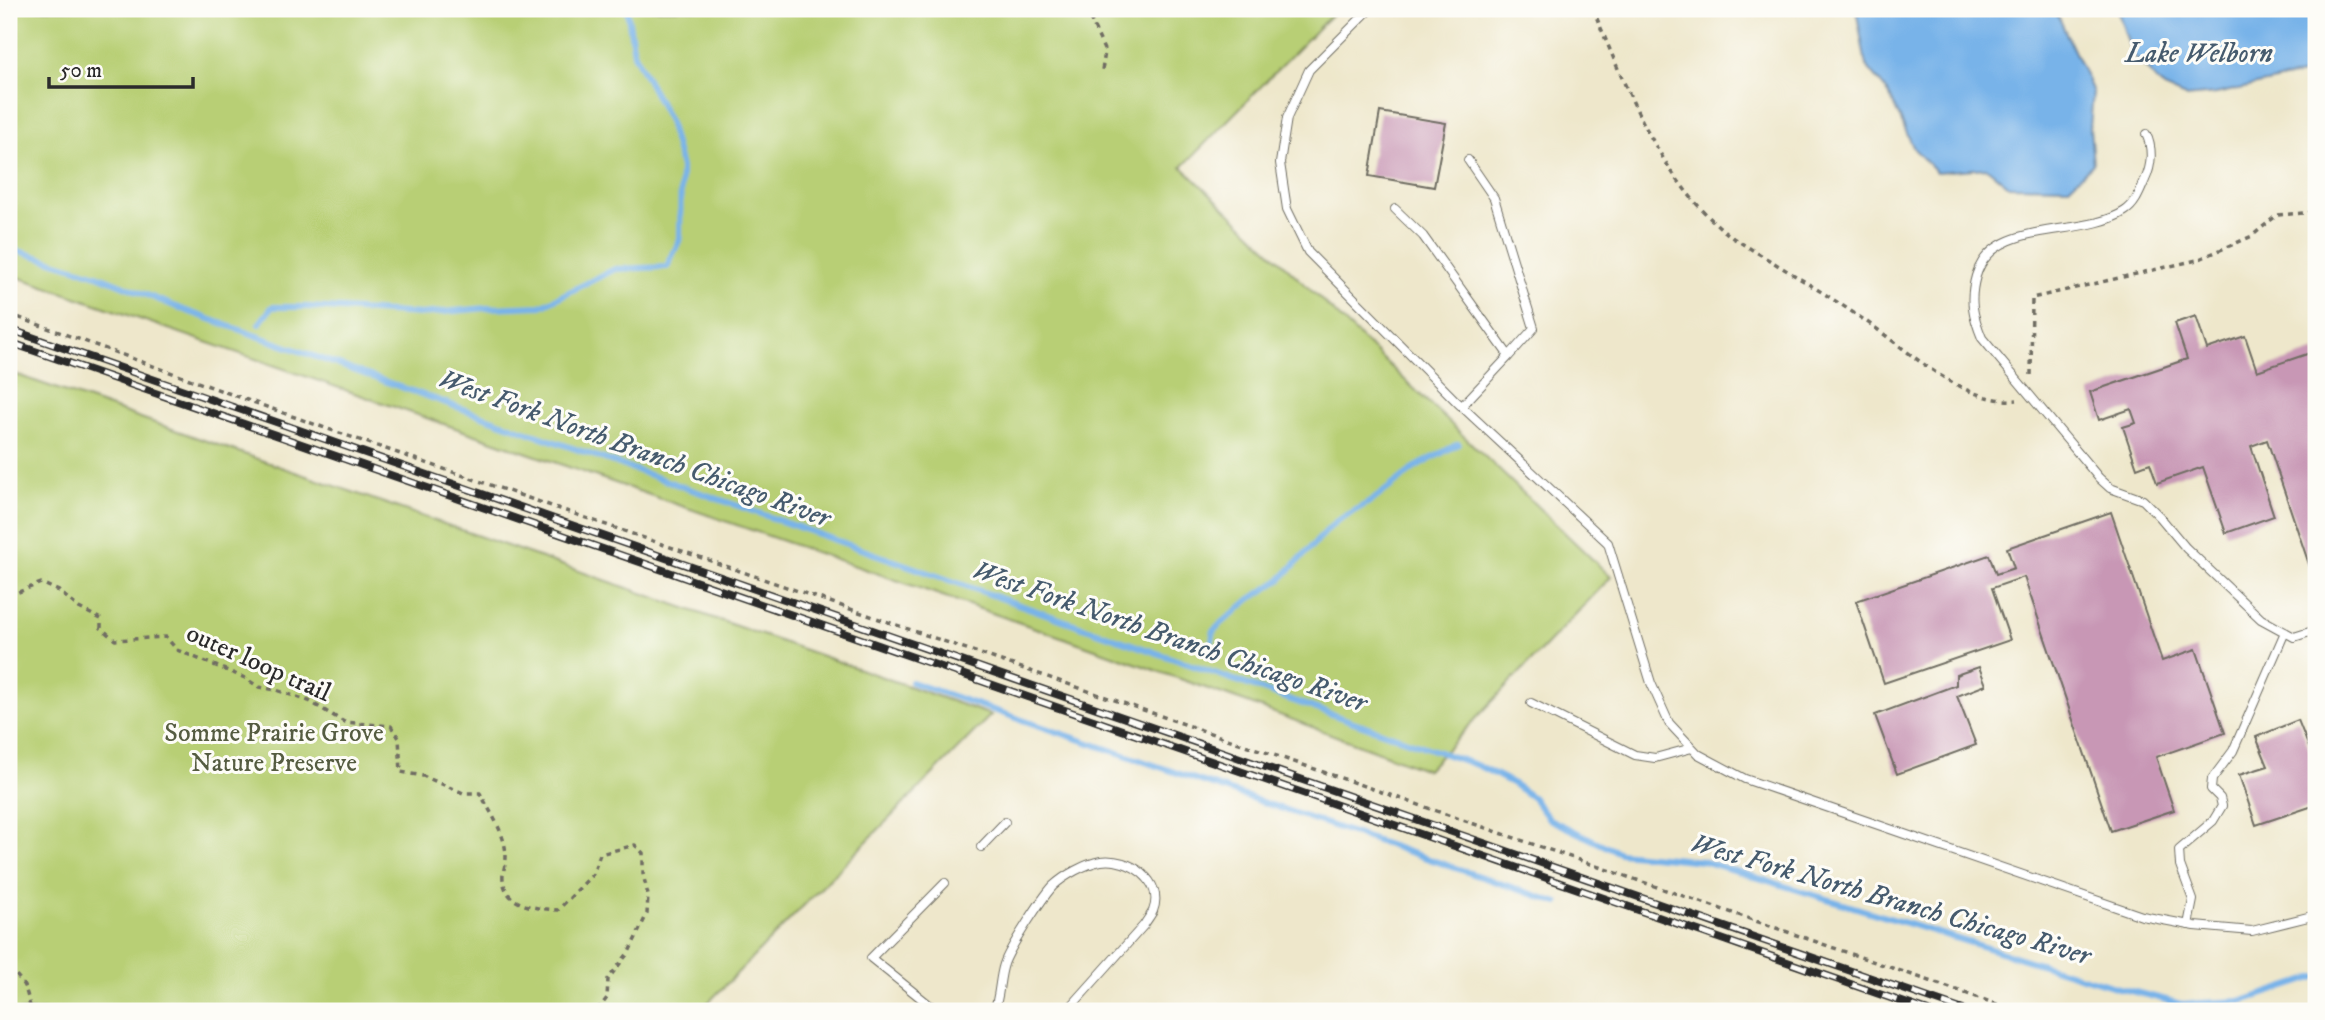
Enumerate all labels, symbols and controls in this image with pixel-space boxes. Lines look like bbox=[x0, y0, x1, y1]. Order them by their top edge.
water label: Lake Welborn bbox=[2123, 36, 2273, 71]
scale bar bbox=[49, 46, 192, 90]
text: 50 m bbox=[60, 58, 102, 84]
water label: West Fork North Branch Chicago River bbox=[434, 361, 837, 536]
water label: West Fork North Branch Chicago River bbox=[968, 552, 1373, 721]
street label: outer loop trail bbox=[181, 617, 336, 710]
park label: Somme Prairie Grove Nature Preserve bbox=[164, 717, 384, 780]
water label: West Fork North Branch Chicago River bbox=[1687, 826, 2096, 974]

